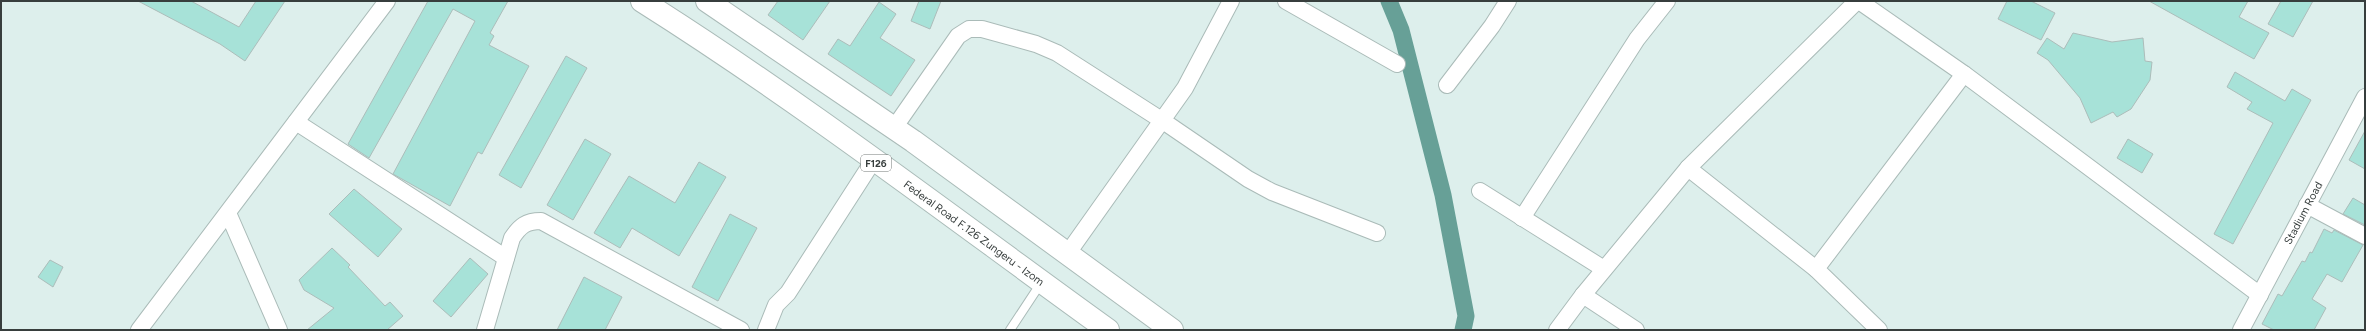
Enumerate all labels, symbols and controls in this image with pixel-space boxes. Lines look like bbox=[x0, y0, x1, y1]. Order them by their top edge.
road number: F126 bbox=[861, 155, 891, 171]
street label: Federal Road F.126 Zungeru - Izom bbox=[901, 178, 1047, 289]
street label: Stadium Road bbox=[2281, 180, 2325, 247]

